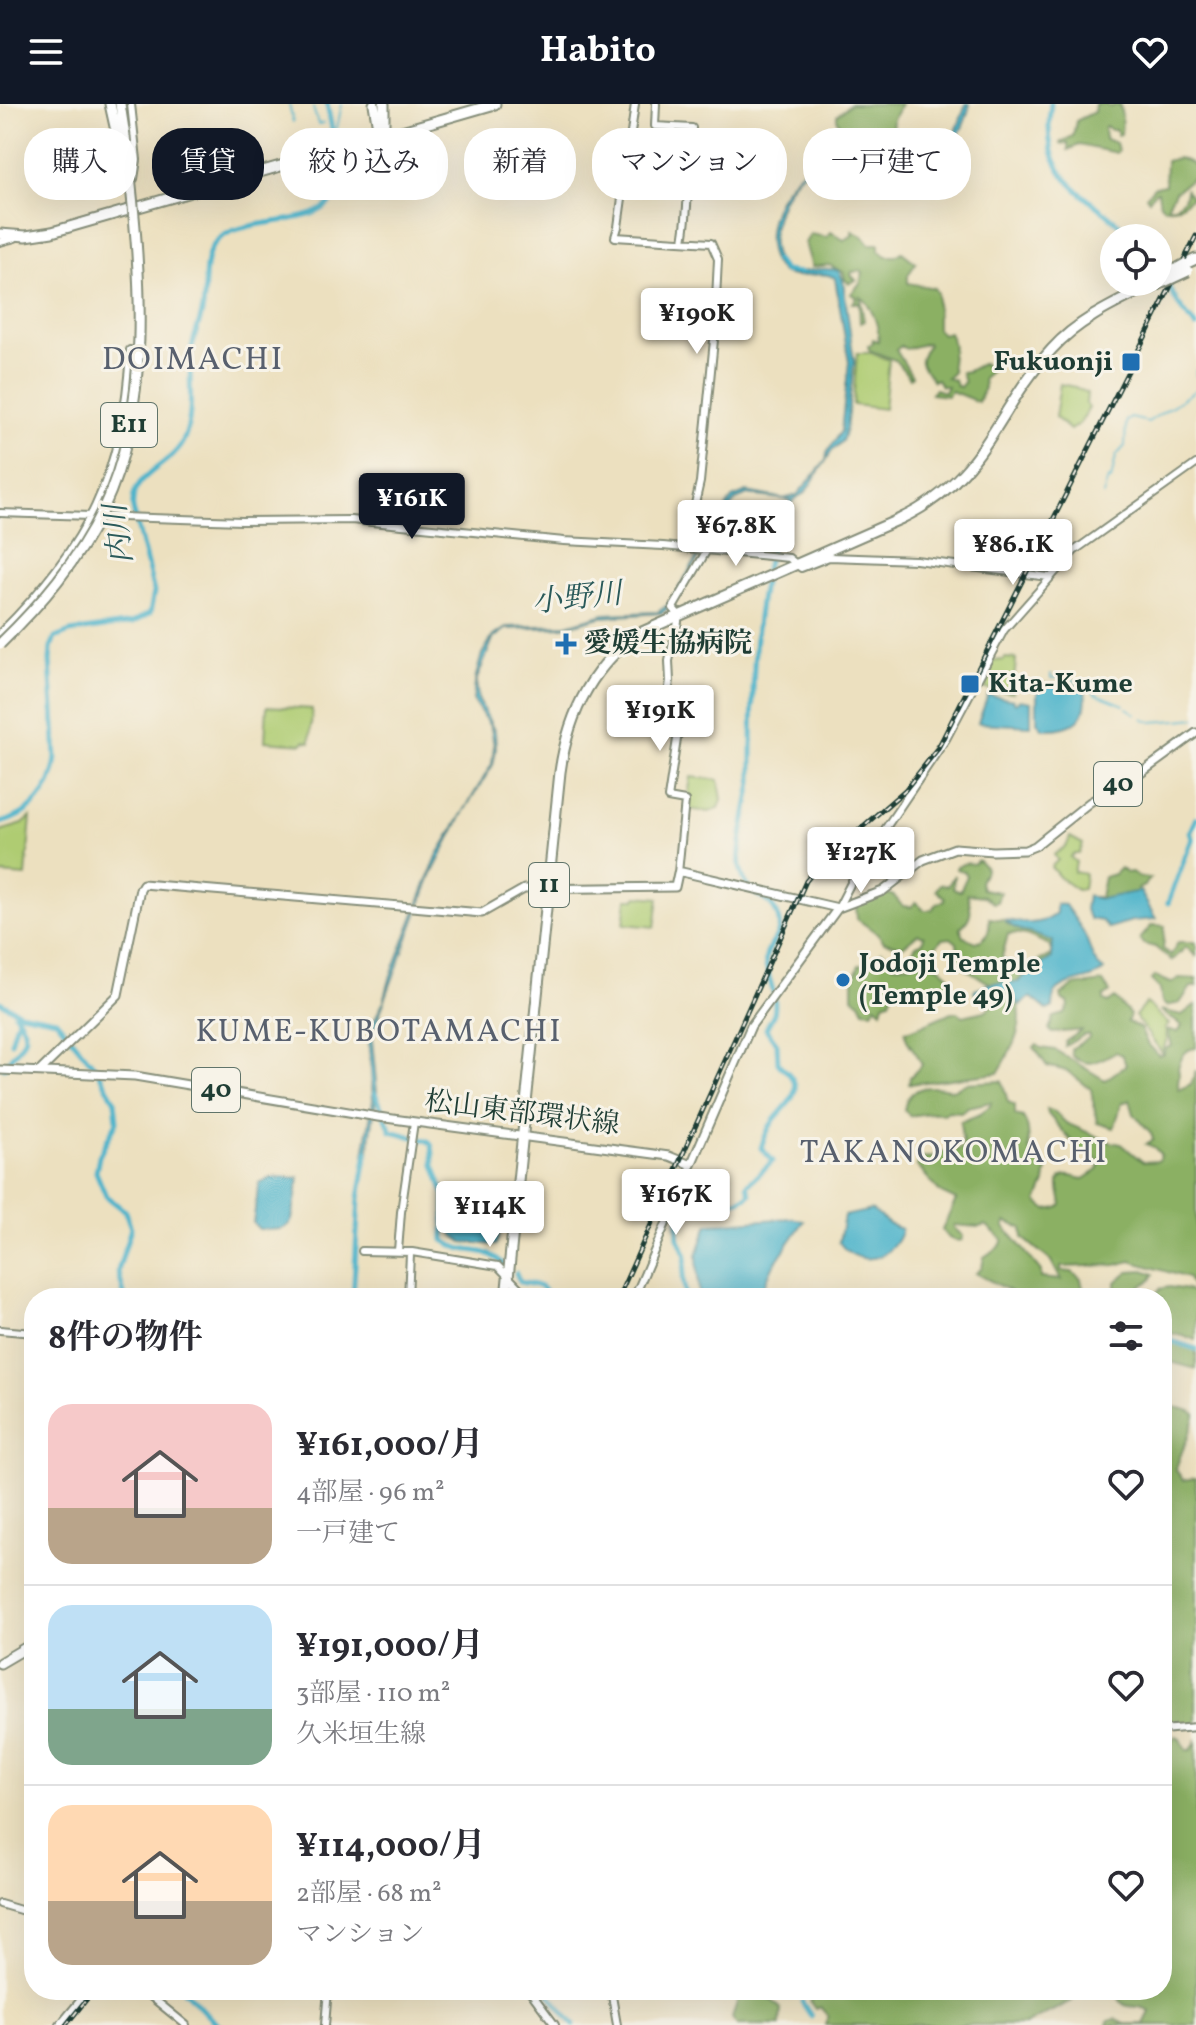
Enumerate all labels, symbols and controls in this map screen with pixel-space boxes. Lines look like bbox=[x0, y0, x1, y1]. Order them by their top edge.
text: Habito bbox=[540, 27, 656, 77]
icon: menu bbox=[24, 30, 68, 74]
icon: heart bbox=[1128, 30, 1172, 74]
chip: 購入 bbox=[24, 128, 136, 200]
chip: 賃貸 bbox=[152, 128, 264, 200]
chip: 絞り込み bbox=[280, 128, 448, 200]
chip: 新着 bbox=[464, 128, 576, 200]
chip: マンション bbox=[592, 128, 787, 200]
chip: 一戸建て bbox=[803, 128, 971, 200]
map controls bbox=[1100, 224, 1172, 296]
button: locate bbox=[1100, 224, 1172, 296]
pin: ¥190K bbox=[641, 288, 753, 356]
text: ¥190K bbox=[659, 296, 735, 332]
district label: DOIMACHI bbox=[102, 339, 284, 383]
place label: Fukuonji bbox=[994, 343, 1113, 382]
marker: Fukuonji bbox=[1120, 351, 1142, 373]
road number: E11 bbox=[101, 403, 157, 447]
pin: ¥161K bbox=[356, 473, 468, 541]
text: ¥161K bbox=[377, 481, 447, 517]
water label: 内川 bbox=[95, 499, 144, 566]
pin: ¥67.8K bbox=[671, 500, 801, 568]
text: ¥67.8K bbox=[696, 508, 776, 544]
pin: ¥86.1K bbox=[948, 519, 1078, 587]
text: ¥86.1K bbox=[972, 527, 1054, 563]
water label: 小野川 bbox=[530, 573, 627, 625]
place label: 愛媛生協病院 bbox=[584, 625, 752, 664]
marker: 愛媛生協病院 bbox=[555, 633, 577, 655]
place label: Kita-Kume bbox=[988, 665, 1133, 704]
marker: Kita-Kume bbox=[959, 673, 981, 695]
pin: ¥191K bbox=[604, 685, 716, 753]
text: ¥191K bbox=[625, 693, 695, 729]
road number: 40 bbox=[1094, 762, 1142, 806]
pin: ¥127K bbox=[805, 827, 917, 895]
text: ¥127K bbox=[825, 835, 897, 871]
road number: 11 bbox=[529, 863, 569, 907]
place label: Jodoji Temple (Temple 49) bbox=[858, 945, 1041, 1016]
marker: Jodoji Temple (Temple 49) bbox=[834, 971, 852, 989]
district label: KUME-KUBOTAMACHI bbox=[195, 1011, 563, 1055]
road number: 40 bbox=[192, 1068, 240, 1112]
street label: 松山東部環状線 bbox=[422, 1083, 622, 1145]
district label: TAKANOKOMACHI bbox=[800, 1132, 1108, 1176]
pin: ¥167K bbox=[620, 1169, 732, 1237]
text: ¥167K bbox=[640, 1177, 712, 1213]
pin: ¥114K bbox=[434, 1181, 546, 1249]
text: ¥114K bbox=[454, 1189, 526, 1225]
icon: filters bbox=[1104, 1314, 1148, 1358]
text: 8件の物件 bbox=[48, 1316, 203, 1363]
text: ¥161,000/月 bbox=[296, 1423, 484, 1470]
icon: home bbox=[112, 1436, 208, 1532]
icon: heart bbox=[1104, 1462, 1148, 1506]
text: 4部屋 · 96 m² bbox=[296, 1475, 445, 1511]
text: 一戸建て bbox=[296, 1516, 400, 1552]
text: ¥191,000/月 bbox=[296, 1624, 484, 1671]
icon: home bbox=[112, 1637, 208, 1733]
icon: heart bbox=[1104, 1663, 1148, 1707]
text: 3部屋 · 110 m² bbox=[296, 1676, 450, 1712]
text: 久米垣生線 bbox=[296, 1717, 426, 1753]
text: ¥114,000/月 bbox=[296, 1824, 486, 1871]
icon: home bbox=[112, 1837, 208, 1933]
icon: heart bbox=[1104, 1863, 1148, 1907]
text: 2部屋 · 68 m² bbox=[296, 1876, 442, 1912]
text: マンション bbox=[296, 1917, 425, 1953]

